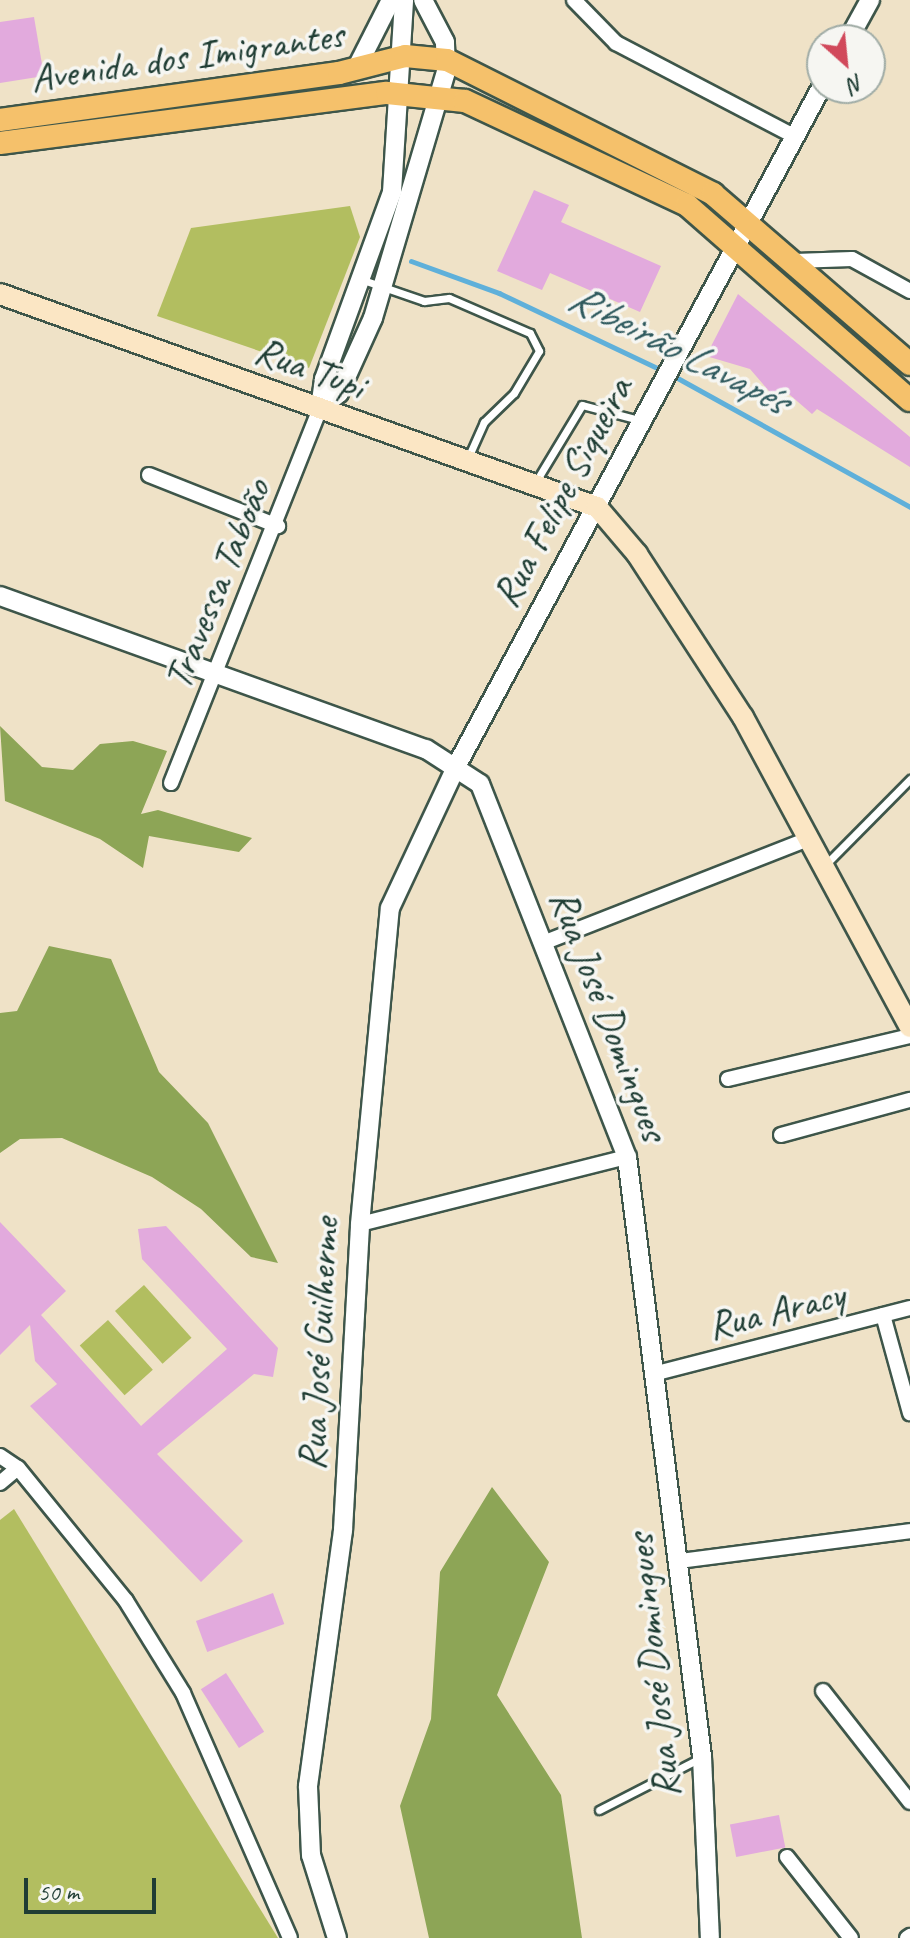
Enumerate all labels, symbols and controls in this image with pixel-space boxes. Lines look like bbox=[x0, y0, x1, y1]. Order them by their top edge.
street label: Avenida dos Imigrantes bbox=[28, 10, 346, 102]
north arrow bbox=[806, 24, 886, 104]
text: N bbox=[844, 68, 868, 99]
water label: Ribeirão Lavapés bbox=[560, 272, 796, 426]
street label: Rua Tupi bbox=[249, 326, 371, 410]
street label: Rua Felipe Siqueira bbox=[482, 369, 642, 615]
street label: Travessa Taboão bbox=[153, 472, 281, 696]
street label: Rua José Domingues bbox=[539, 883, 679, 1147]
street label: Rua José Guilherme bbox=[287, 1217, 349, 1471]
street label: Rua Aracy bbox=[702, 1270, 850, 1350]
street label: Rua José Domingues bbox=[615, 1532, 691, 1800]
scale bar bbox=[28, 1862, 160, 1912]
text: 50 m bbox=[38, 1877, 79, 1907]

